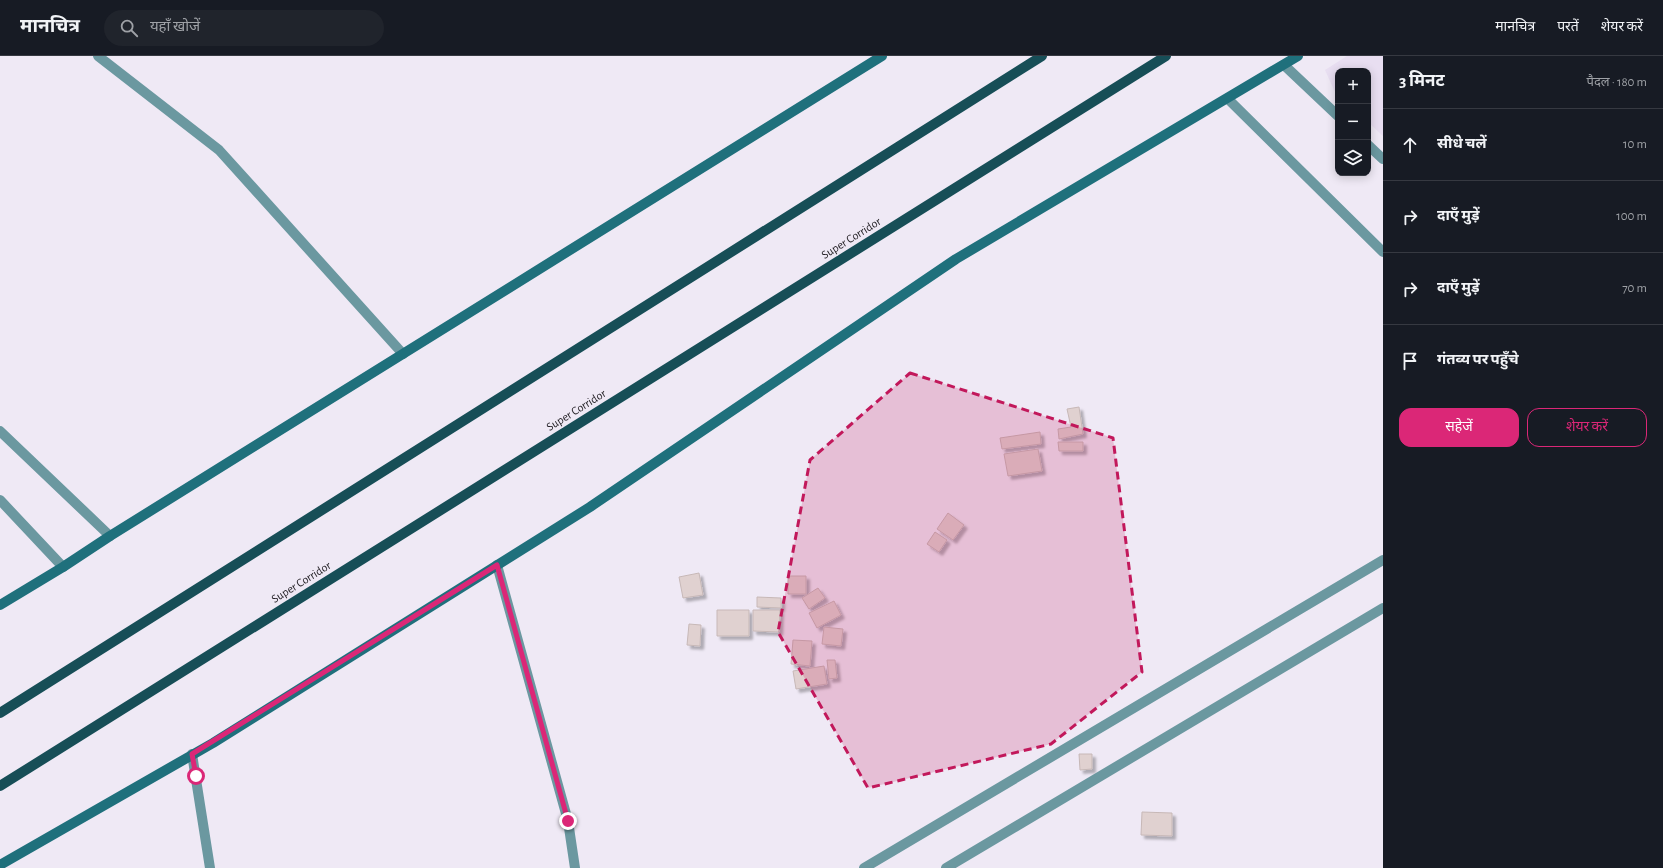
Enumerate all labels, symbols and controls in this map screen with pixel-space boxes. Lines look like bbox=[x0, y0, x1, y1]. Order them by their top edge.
search box bbox=[104, 10, 384, 46]
text: मानचित्र bbox=[20, 17, 80, 36]
icon: search bbox=[118, 17, 140, 39]
text: यहाँ खोजें bbox=[150, 19, 200, 34]
text: मानचित्र bbox=[1495, 20, 1535, 34]
text: परतें bbox=[1557, 20, 1579, 34]
text: शेयर करें bbox=[1601, 20, 1643, 34]
map controls bbox=[1335, 68, 1371, 176]
button: + bbox=[1335, 68, 1371, 104]
text: 3 मिनट bbox=[1399, 72, 1445, 89]
text: पैदल · 180 m bbox=[1587, 76, 1647, 89]
button: − bbox=[1335, 104, 1371, 140]
icon: ahead bbox=[1399, 134, 1421, 156]
text: सीधे चलें bbox=[1437, 136, 1487, 151]
text: 10 m bbox=[1623, 138, 1647, 151]
button: layers bbox=[1335, 140, 1371, 176]
icon: right bbox=[1399, 206, 1421, 228]
text: दाएँ मुड़ें bbox=[1437, 208, 1480, 223]
text: 100 m bbox=[1616, 210, 1647, 223]
street label: Super Corridor bbox=[819, 215, 883, 261]
icon: right bbox=[1399, 278, 1421, 300]
text: दाएँ मुड़ें bbox=[1437, 280, 1480, 295]
text: 70 m bbox=[1622, 282, 1647, 295]
icon: arrive bbox=[1399, 350, 1421, 372]
text: गंतव्य पर पहुँचे bbox=[1437, 352, 1519, 367]
street label: Super Corridor bbox=[544, 387, 608, 433]
button: सहेजें bbox=[1399, 408, 1519, 447]
button: शेयर करें bbox=[1527, 408, 1647, 447]
street label: Super Corridor bbox=[269, 559, 333, 605]
route start bbox=[187, 767, 205, 785]
route end bbox=[559, 812, 577, 830]

